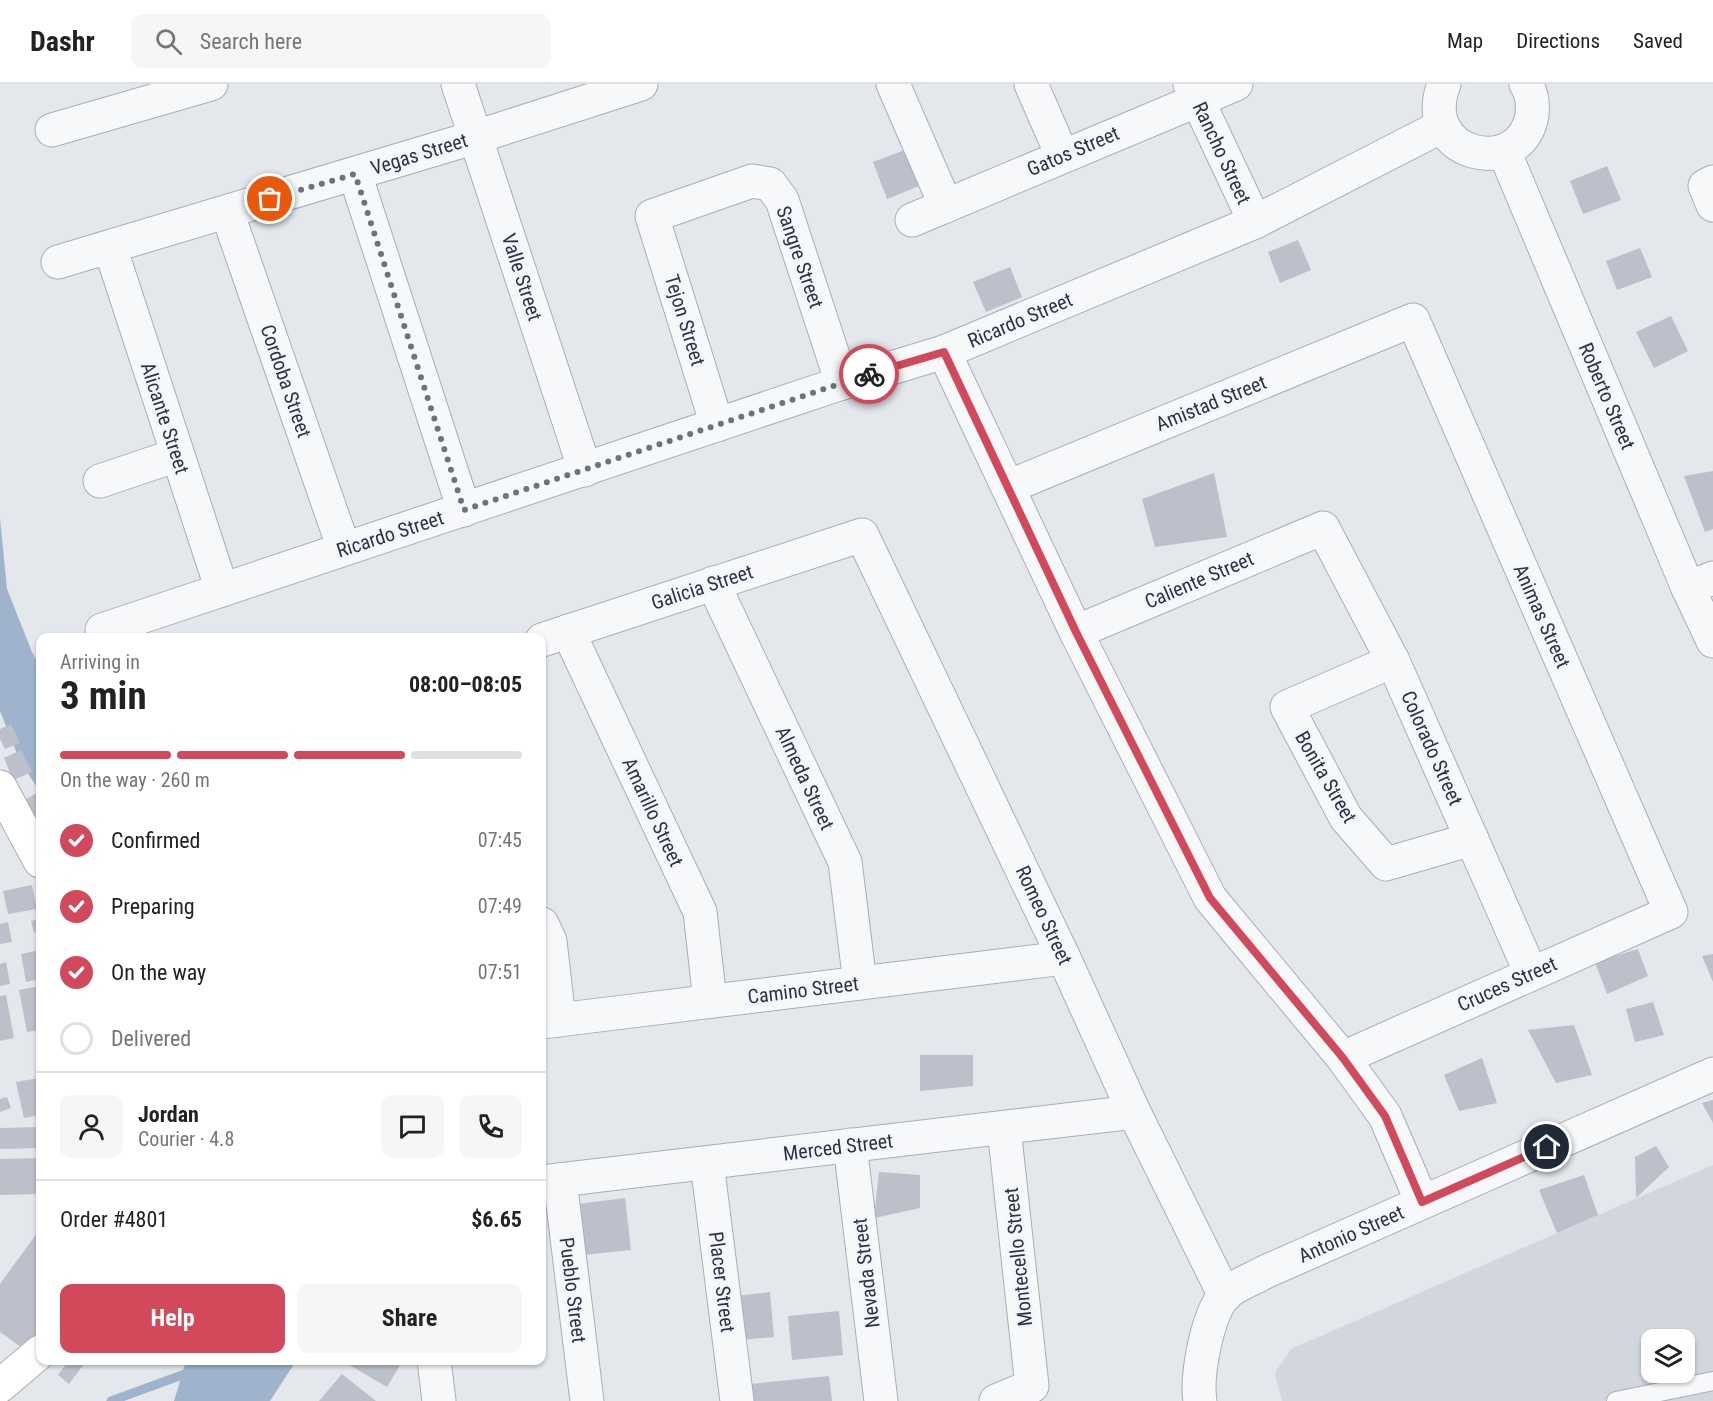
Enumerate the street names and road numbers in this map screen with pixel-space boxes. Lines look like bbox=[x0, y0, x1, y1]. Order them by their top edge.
street label: Rancho Street bbox=[1188, 98, 1256, 208]
street label: Gatos Street bbox=[1023, 121, 1123, 181]
street label: Vegas Street bbox=[368, 128, 470, 180]
street label: Sangre Street bbox=[771, 203, 829, 311]
street label: Valle Street bbox=[497, 230, 547, 324]
street label: Tejon Street bbox=[660, 271, 710, 369]
street label: Ricardo Street bbox=[964, 287, 1076, 353]
street label: Cordoba Street bbox=[255, 321, 317, 441]
street label: Roberto Street bbox=[1574, 339, 1640, 453]
street label: Alicante Street bbox=[136, 359, 194, 477]
street label: Amistad Street bbox=[1152, 370, 1270, 436]
street label: Ricardo Street bbox=[333, 505, 447, 563]
street label: Caliente Street bbox=[1141, 546, 1257, 614]
street label: Galicia Street bbox=[648, 559, 756, 615]
street label: Animas Street bbox=[1508, 560, 1576, 672]
street label: Colorado Street bbox=[1396, 687, 1468, 809]
street label: Almeda Street bbox=[771, 722, 839, 834]
street label: Bonita Street bbox=[1290, 727, 1362, 827]
street label: Amarillo Street bbox=[617, 754, 689, 870]
street label: Romeo Street bbox=[1011, 862, 1077, 968]
street label: Cruces Street bbox=[1454, 951, 1561, 1017]
street label: Camino Street bbox=[746, 971, 860, 1009]
street label: Merced Street bbox=[782, 1128, 894, 1166]
street label: Montecello Street bbox=[999, 1186, 1037, 1328]
street label: Antonio Street bbox=[1295, 1200, 1407, 1268]
street label: Nevada Street bbox=[847, 1217, 885, 1329]
street label: Placer Street bbox=[704, 1230, 740, 1334]
street label: Pueblo Street bbox=[555, 1236, 591, 1344]

